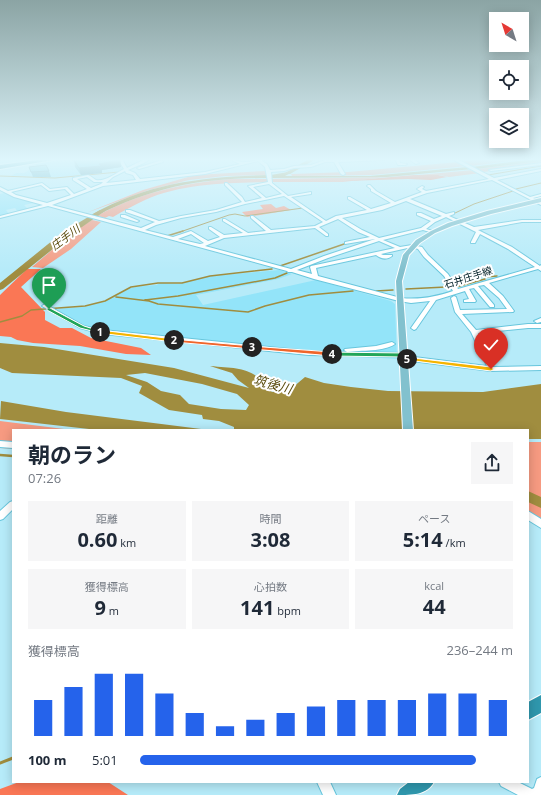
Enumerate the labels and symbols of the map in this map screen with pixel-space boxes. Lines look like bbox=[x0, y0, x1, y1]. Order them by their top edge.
north arrow bbox=[489, 12, 529, 52]
water label: 庄手川 bbox=[47, 220, 83, 253]
street label: 石井庄手線 bbox=[442, 263, 494, 291]
pin bbox=[32, 268, 66, 309]
pin: 1 bbox=[90, 322, 110, 342]
pin bbox=[474, 328, 508, 369]
pin: 2 bbox=[164, 330, 184, 350]
pin: 3 bbox=[242, 337, 262, 357]
pin: 4 bbox=[322, 344, 342, 364]
pin: 5 bbox=[397, 349, 417, 369]
water label: 筑後川 bbox=[252, 370, 296, 398]

